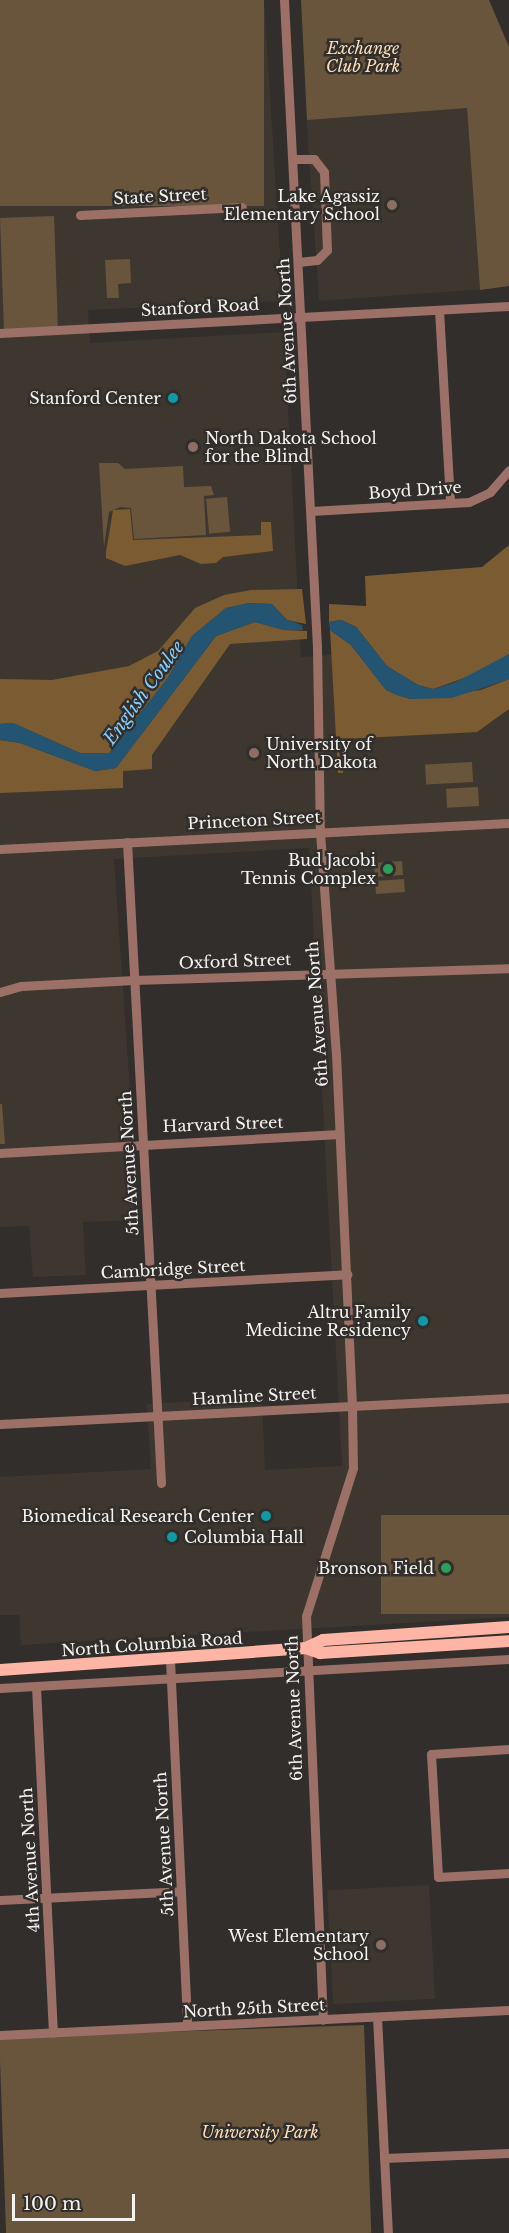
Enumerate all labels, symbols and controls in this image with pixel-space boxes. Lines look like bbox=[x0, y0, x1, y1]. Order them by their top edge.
park label: Exchange Club Park bbox=[326, 38, 400, 76]
street label: State Street bbox=[113, 184, 207, 208]
place label: Lake Agassiz Elementary School bbox=[223, 186, 380, 224]
marker: Lake Agassiz Elementary School bbox=[385, 198, 399, 212]
street label: 6th Avenue North bbox=[274, 257, 300, 405]
street label: Stanford Road bbox=[140, 294, 260, 320]
place label: Stanford Center bbox=[29, 388, 161, 408]
marker: Stanford Center bbox=[166, 391, 180, 405]
place label: North Dakota School for the Blind bbox=[205, 428, 377, 466]
marker: North Dakota School for the Blind bbox=[186, 440, 200, 454]
street label: Boyd Drive bbox=[368, 477, 462, 503]
water label: English Coulee bbox=[99, 637, 189, 749]
place label: University of North Dakota bbox=[266, 734, 377, 772]
marker: University of North Dakota bbox=[247, 746, 261, 760]
street label: Princeton Street bbox=[187, 807, 321, 833]
place label: Bud Jacobi Tennis Complex bbox=[241, 850, 376, 888]
marker: Bud Jacobi Tennis Complex bbox=[381, 862, 395, 876]
street label: 6th Avenue North bbox=[302, 940, 332, 1088]
street label: Oxford Street bbox=[179, 949, 291, 973]
street label: 5th Avenue North bbox=[116, 1090, 142, 1236]
street label: Harvard Street bbox=[162, 1112, 284, 1136]
street label: Cambridge Street bbox=[100, 1256, 246, 1282]
place label: Altru Family Medicine Residency bbox=[246, 1302, 411, 1340]
marker: Altru Family Medicine Residency bbox=[416, 1314, 430, 1328]
street label: Hamline Street bbox=[191, 1383, 317, 1409]
place label: Biomedical Research Center bbox=[22, 1506, 254, 1526]
marker: Biomedical Research Center bbox=[259, 1509, 273, 1523]
place label: Columbia Hall bbox=[184, 1527, 304, 1547]
marker: Columbia Hall bbox=[165, 1530, 179, 1544]
place label: Bronson Field bbox=[318, 1558, 434, 1578]
marker: Bronson Field bbox=[439, 1561, 453, 1575]
street label: North Columbia Road bbox=[61, 1628, 243, 1660]
street label: 6th Avenue North bbox=[282, 1634, 306, 1782]
street label: 5th Avenue North bbox=[151, 1771, 177, 1917]
street label: 4th Avenue North bbox=[17, 1787, 43, 1933]
place label: West Elementary School bbox=[228, 1926, 369, 1964]
marker: West Elementary School bbox=[374, 1938, 388, 1952]
street label: North 25th Street bbox=[182, 1995, 326, 2021]
park label: University Park bbox=[201, 2122, 319, 2142]
scale bar bbox=[15, 2182, 138, 2220]
text: 100 m bbox=[23, 2193, 81, 2215]

